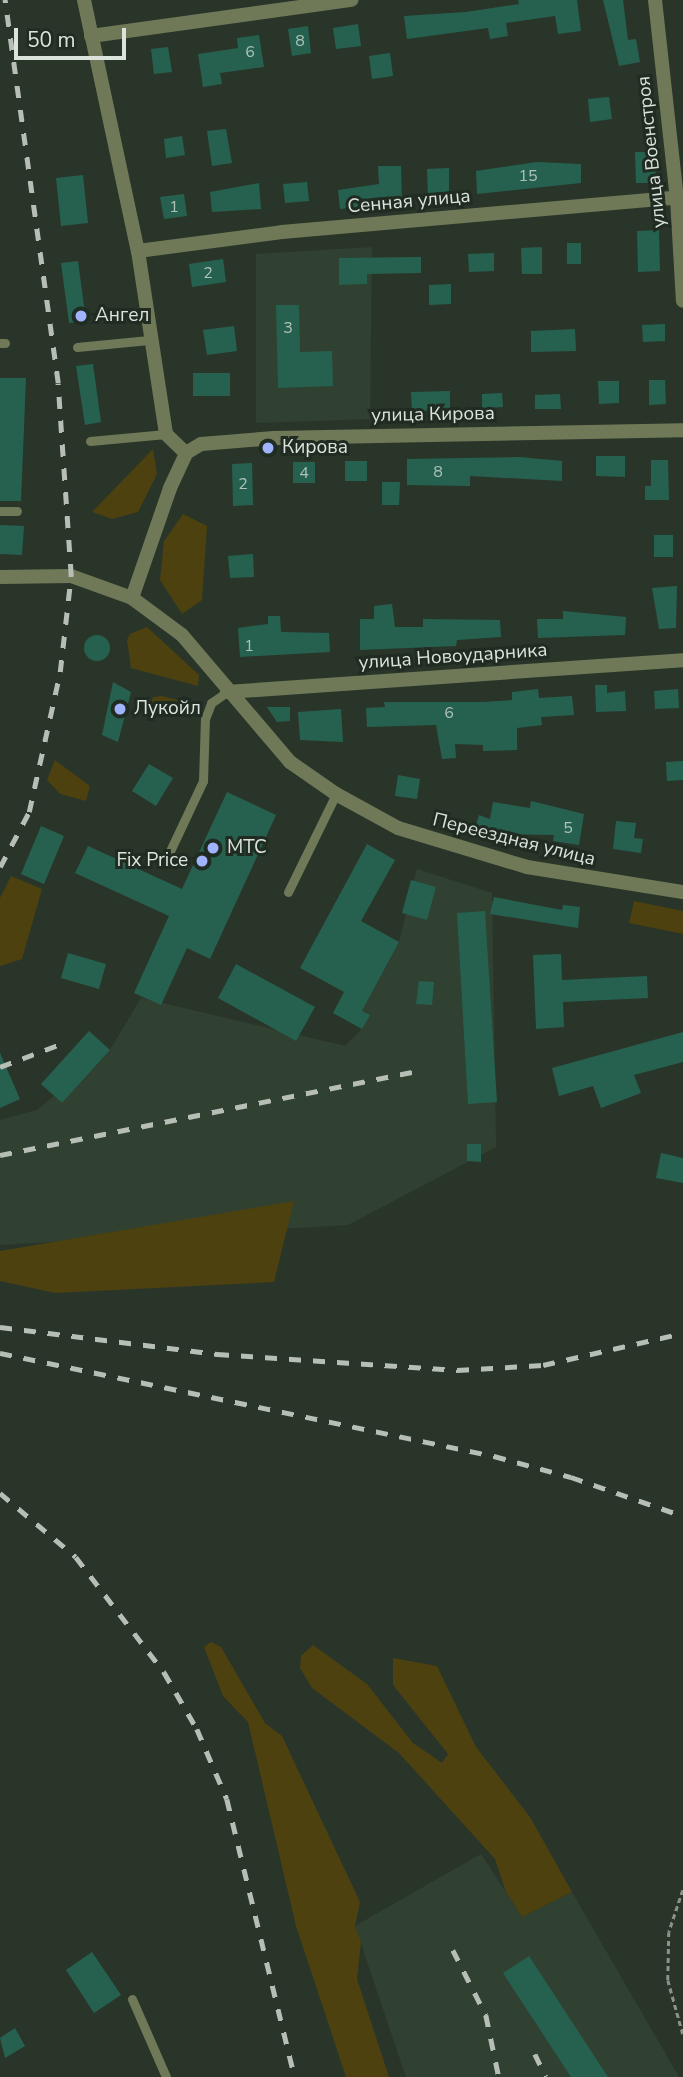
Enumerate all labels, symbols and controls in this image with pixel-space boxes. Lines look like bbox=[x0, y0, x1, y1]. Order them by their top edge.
scale bar bbox=[18, 14, 130, 58]
text: 50 m bbox=[27, 26, 76, 54]
house number: 8 bbox=[295, 31, 305, 51]
house number: 6 bbox=[245, 42, 255, 62]
street label: улица Военстроя bbox=[633, 75, 671, 229]
house number: 15 bbox=[518, 166, 538, 186]
street label: Сенная улица bbox=[346, 185, 472, 219]
house number: 1 bbox=[169, 197, 179, 217]
house number: 2 bbox=[203, 263, 213, 283]
place label: Ангел bbox=[95, 305, 149, 327]
marker: Ангел bbox=[73, 308, 89, 324]
house number: 3 bbox=[283, 318, 293, 338]
street label: улица Кирова bbox=[371, 403, 495, 427]
place label: Кирова bbox=[282, 437, 348, 459]
marker: Кирова bbox=[260, 440, 276, 456]
house number: 8 bbox=[433, 462, 443, 482]
house number: 4 bbox=[299, 463, 309, 483]
house number: 2 bbox=[238, 474, 248, 494]
house number: 1 bbox=[244, 636, 254, 656]
street label: улица Новоударника bbox=[358, 639, 548, 675]
place label: Лукойл bbox=[134, 698, 201, 720]
marker: Лукойл bbox=[112, 701, 128, 717]
house number: 6 bbox=[444, 703, 454, 723]
street label: Переездная улица bbox=[430, 809, 598, 871]
house number: 5 bbox=[563, 818, 573, 838]
place label: МТС bbox=[227, 837, 267, 859]
marker: МТС bbox=[205, 840, 221, 856]
place label: Fix Price bbox=[117, 850, 188, 872]
marker: Fix Price bbox=[194, 853, 210, 869]

